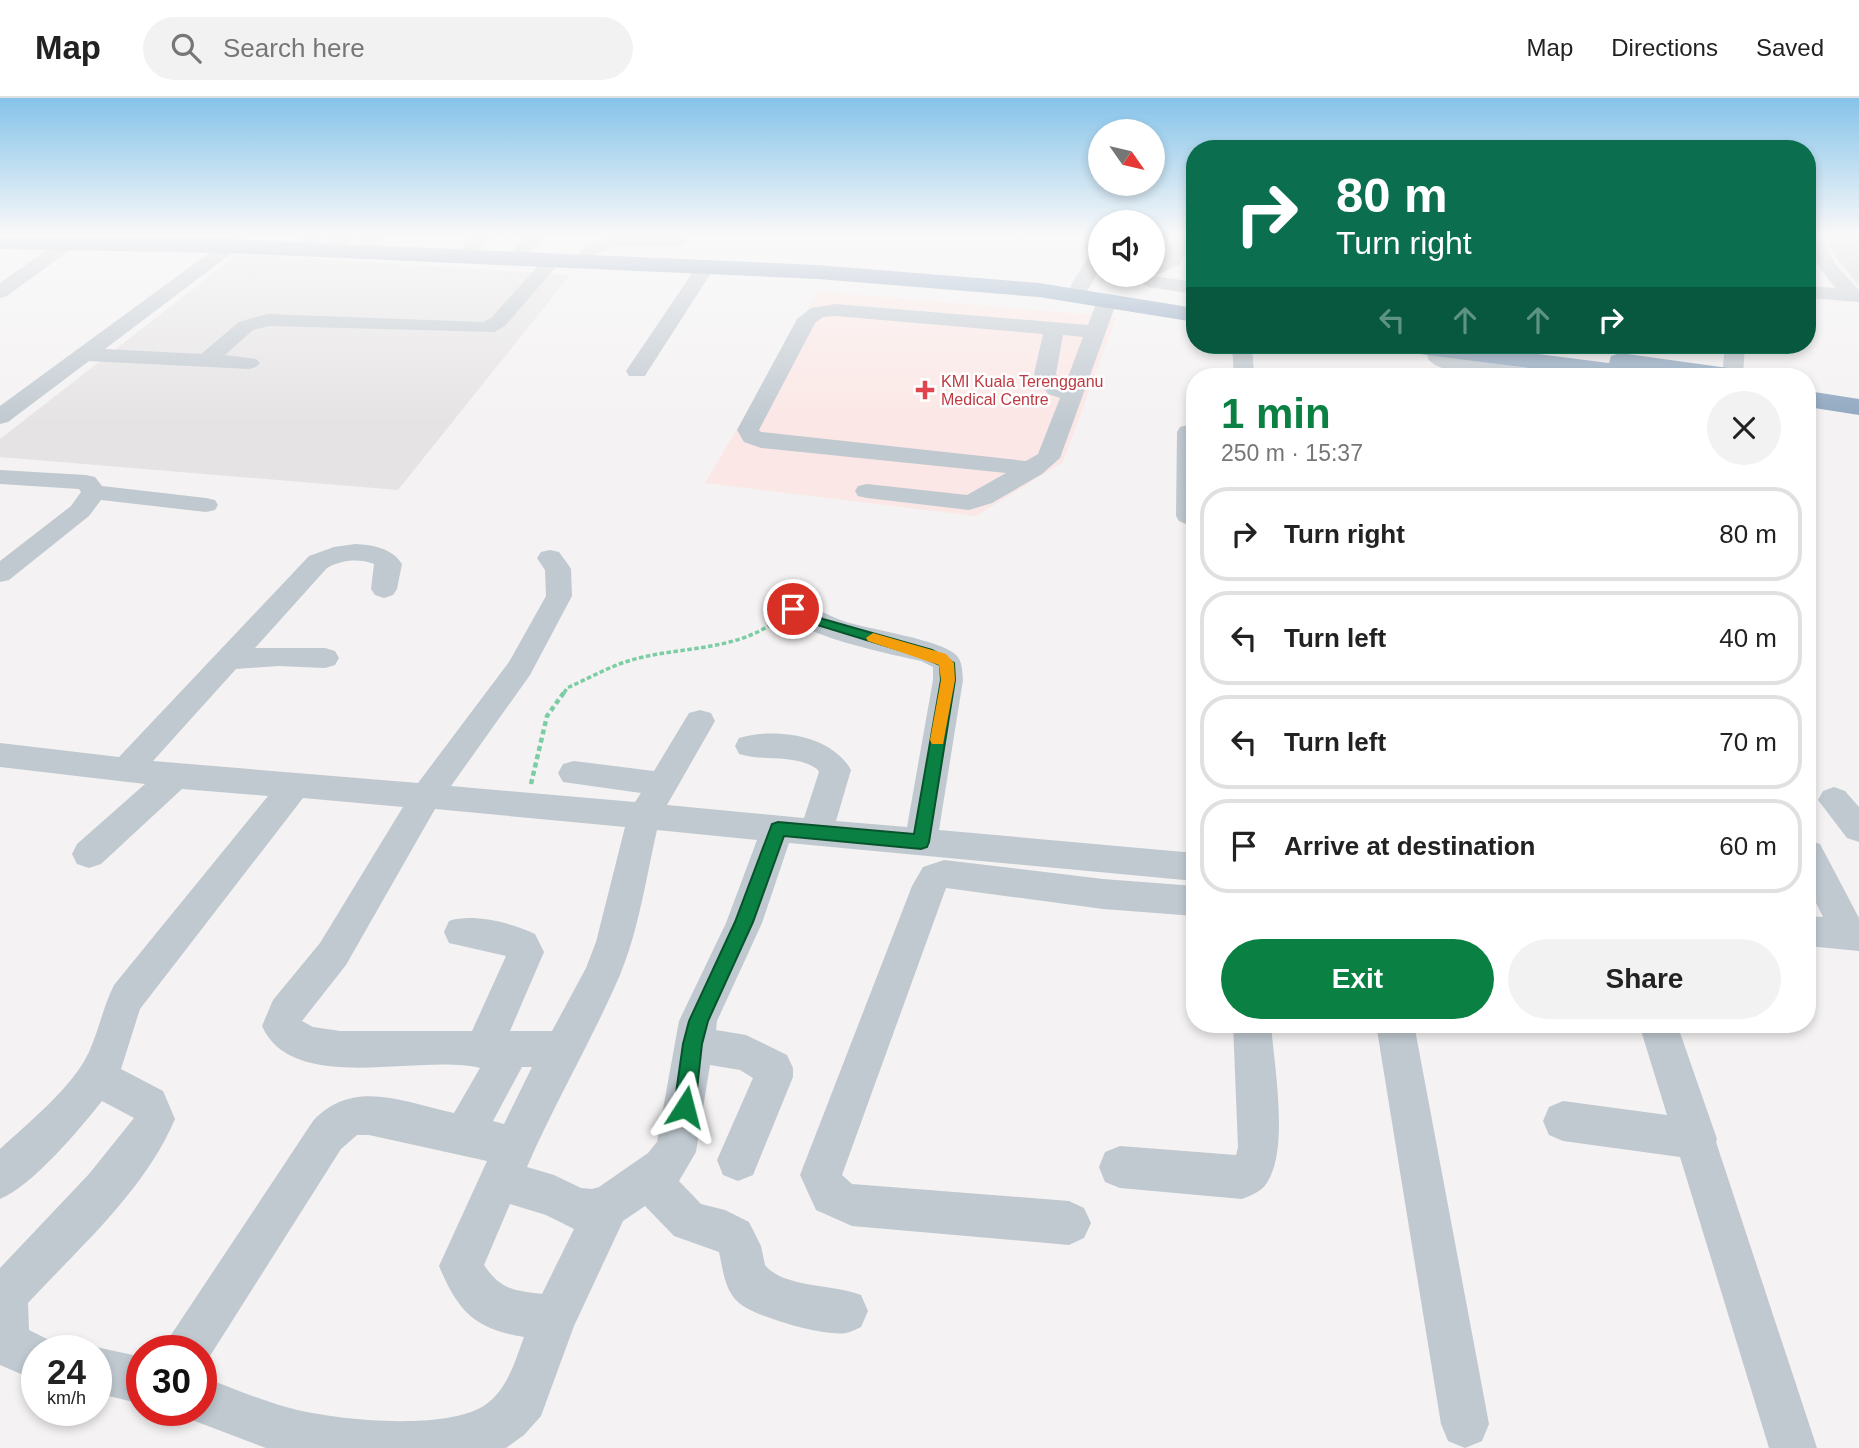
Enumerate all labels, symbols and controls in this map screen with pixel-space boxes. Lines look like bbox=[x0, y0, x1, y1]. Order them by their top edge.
search box bbox=[143, 17, 633, 80]
text: Map bbox=[35, 29, 101, 66]
icon: search bbox=[167, 29, 205, 67]
text: Search here bbox=[223, 33, 365, 63]
text: Map bbox=[1527, 34, 1573, 61]
text: Directions bbox=[1611, 34, 1718, 61]
text: Saved bbox=[1756, 34, 1824, 61]
north arrow bbox=[1088, 119, 1166, 196]
map controls bbox=[1088, 119, 1165, 287]
icon: right bbox=[1221, 168, 1312, 259]
text: 80 m bbox=[1336, 168, 1448, 222]
button: sound bbox=[1088, 210, 1165, 287]
text: Turn right bbox=[1336, 225, 1472, 261]
icon: left bbox=[1373, 301, 1411, 339]
icon: ahead bbox=[1446, 301, 1484, 339]
icon: ahead bbox=[1519, 301, 1557, 339]
icon: right bbox=[1592, 301, 1630, 339]
place label: KMI Kuala Terengganu Medical Centre bbox=[941, 373, 1103, 408]
marker: KMI Kuala Terengganu Medical Centre bbox=[915, 380, 935, 400]
text: 1 min bbox=[1221, 390, 1331, 437]
button: close bbox=[1707, 391, 1781, 465]
text: 250 m · 15:37 bbox=[1221, 440, 1363, 466]
icon: right bbox=[1225, 515, 1263, 553]
text: Turn right bbox=[1284, 519, 1405, 549]
text: 80 m bbox=[1719, 519, 1777, 549]
pin bbox=[763, 579, 823, 639]
icon: arrive bbox=[774, 590, 812, 628]
icon: left bbox=[1225, 619, 1263, 657]
text: Turn left bbox=[1284, 623, 1386, 653]
text: 40 m bbox=[1719, 623, 1777, 653]
icon: left bbox=[1225, 723, 1263, 761]
text: Turn left bbox=[1284, 727, 1386, 757]
text: 70 m bbox=[1719, 727, 1777, 757]
icon: arrive bbox=[1225, 827, 1263, 865]
text: Arrive at destination bbox=[1284, 831, 1535, 861]
text: 60 m bbox=[1719, 831, 1777, 861]
button: Exit bbox=[1221, 939, 1494, 1019]
button: Share bbox=[1508, 939, 1781, 1019]
position arrow bbox=[648, 1070, 722, 1144]
speed limit sign: 30 bbox=[126, 1335, 217, 1426]
text: 24 bbox=[47, 1352, 86, 1391]
text: km/h bbox=[47, 1388, 86, 1408]

